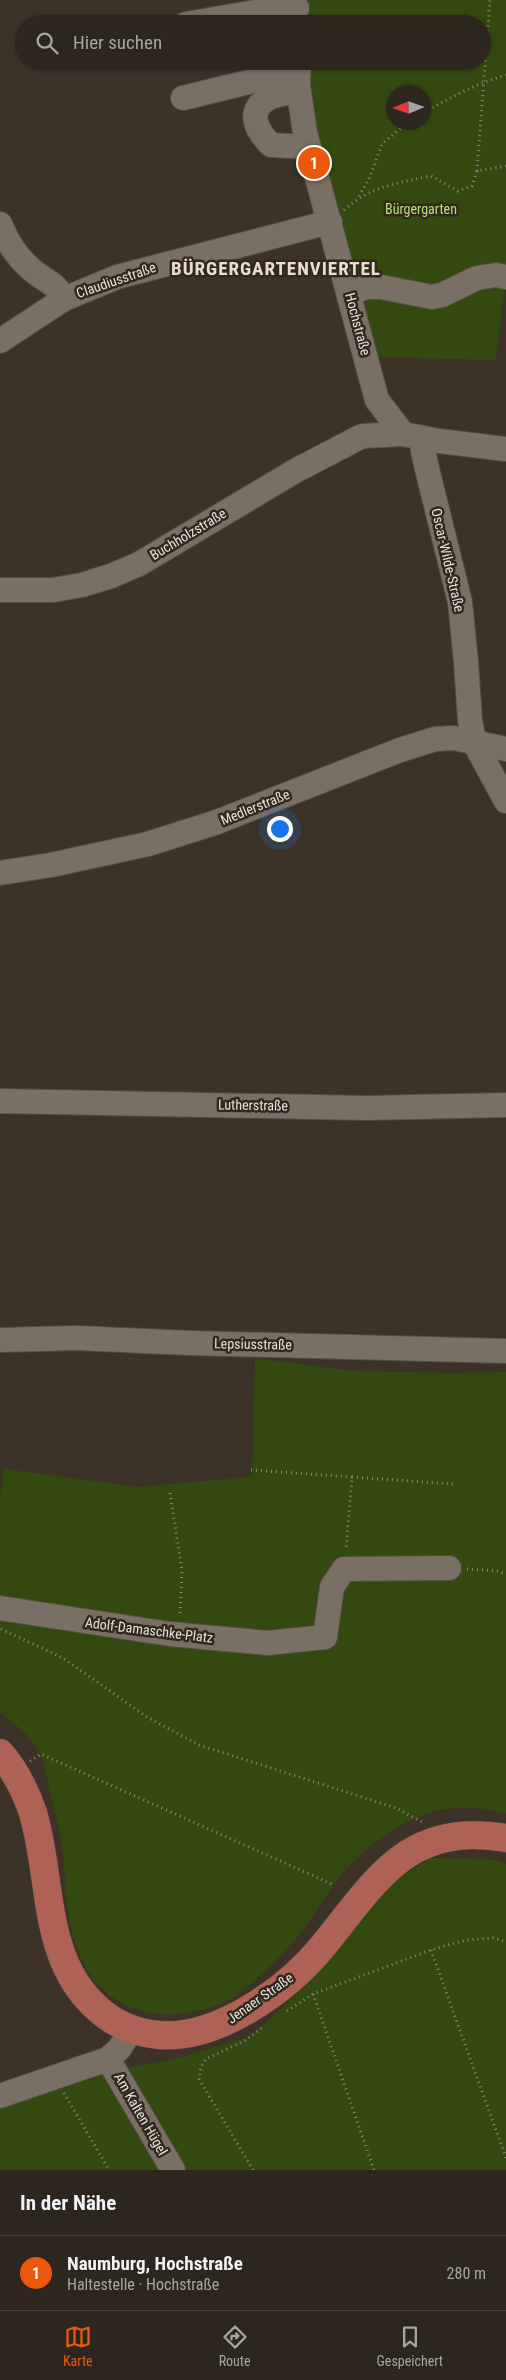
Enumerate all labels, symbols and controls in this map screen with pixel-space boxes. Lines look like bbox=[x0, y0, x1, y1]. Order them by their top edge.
search box bbox=[15, 15, 491, 70]
icon: search bbox=[33, 29, 61, 57]
text: Hier suchen bbox=[73, 31, 162, 54]
north arrow bbox=[386, 85, 431, 130]
pin: 1 bbox=[298, 144, 330, 182]
park label: Bürgergarten bbox=[385, 201, 457, 217]
district label: BÜRGERGARTENVIERTEL bbox=[171, 257, 381, 280]
street label: Claudiusstraße bbox=[74, 259, 158, 301]
street label: Hochstraße bbox=[342, 291, 374, 357]
street label: Buchholzstraße bbox=[147, 505, 229, 563]
street label: Oscar-Wilde-Straße bbox=[428, 507, 468, 614]
street label: Medlerstraße bbox=[218, 786, 292, 828]
your location bbox=[267, 816, 293, 842]
street label: Lutherstraße bbox=[218, 1096, 289, 1114]
street label: Lepsiusstraße bbox=[214, 1335, 293, 1353]
street label: Adolf-Damaschke-Platz bbox=[84, 1614, 214, 1646]
street label: Jenaer Straße bbox=[224, 1969, 296, 2027]
street label: Am Kalten Hügel bbox=[111, 2070, 171, 2158]
text: In der Nähe bbox=[20, 2191, 116, 2215]
text: Naumburg, Hochstraße bbox=[67, 2252, 243, 2275]
text: 1 bbox=[32, 2264, 40, 2283]
text: 280 m bbox=[447, 2264, 486, 2283]
text: Haltestelle · Hochstraße bbox=[67, 2275, 219, 2294]
tab: Karte bbox=[63, 2323, 93, 2369]
tab: Route bbox=[219, 2323, 251, 2369]
tab: Gespeichert bbox=[377, 2323, 443, 2369]

